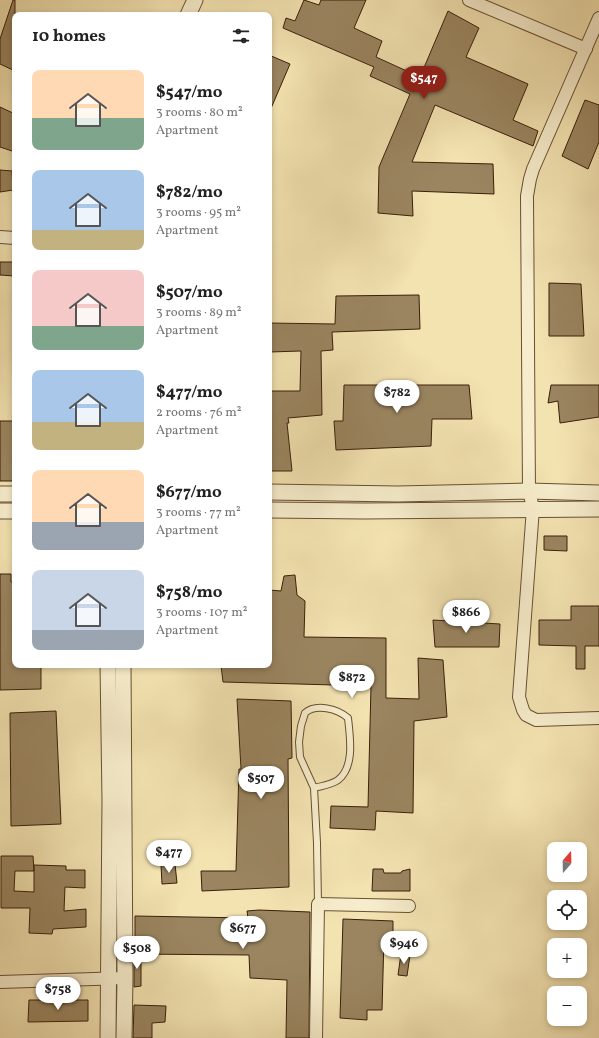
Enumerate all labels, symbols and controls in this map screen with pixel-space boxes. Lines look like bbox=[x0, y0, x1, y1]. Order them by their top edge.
text: 10 homes bbox=[32, 25, 106, 48]
icon: filters bbox=[230, 25, 252, 47]
pin: $547 bbox=[400, 66, 448, 100]
text: $547 bbox=[410, 70, 438, 88]
text: $547/mo bbox=[156, 81, 222, 104]
icon: home bbox=[64, 86, 112, 134]
text: 3 rooms · 80 m² bbox=[156, 104, 243, 122]
text: Apartment bbox=[156, 122, 219, 140]
text: $782/mo bbox=[156, 181, 223, 204]
icon: home bbox=[64, 186, 112, 234]
text: 3 rooms · 95 m² bbox=[156, 204, 241, 222]
text: Apartment bbox=[156, 222, 219, 240]
text: $507/mo bbox=[156, 281, 223, 304]
icon: home bbox=[64, 286, 112, 334]
text: 3 rooms · 89 m² bbox=[156, 304, 242, 322]
text: Apartment bbox=[156, 322, 219, 340]
pin: $782 bbox=[373, 380, 421, 414]
text: $477/mo bbox=[156, 381, 222, 404]
text: $782 bbox=[384, 384, 411, 402]
icon: home bbox=[64, 386, 112, 434]
text: 2 rooms · 76 m² bbox=[156, 404, 241, 422]
text: Apartment bbox=[156, 422, 219, 440]
text: $677/mo bbox=[156, 481, 222, 504]
icon: home bbox=[64, 486, 112, 534]
text: 3 rooms · 77 m² bbox=[156, 504, 241, 522]
text: Apartment bbox=[156, 522, 219, 540]
text: $758/mo bbox=[156, 581, 222, 604]
icon: home bbox=[64, 586, 112, 634]
pin: $866 bbox=[442, 600, 490, 634]
text: 3 rooms · 107 m² bbox=[156, 604, 247, 622]
text: $866 bbox=[452, 604, 480, 622]
text: Apartment bbox=[156, 622, 219, 640]
pin: $872 bbox=[328, 665, 376, 699]
text: $872 bbox=[338, 669, 366, 687]
pin: $507 bbox=[237, 766, 285, 800]
text: $507 bbox=[247, 770, 275, 788]
pin: $477 bbox=[145, 840, 193, 874]
north arrow bbox=[547, 842, 587, 882]
map controls bbox=[547, 842, 587, 1026]
text: $477 bbox=[155, 844, 183, 862]
button: locate bbox=[547, 890, 587, 930]
pin: $677 bbox=[219, 916, 267, 950]
text: $677 bbox=[230, 920, 256, 938]
pin: $946 bbox=[380, 931, 428, 965]
text: $946 bbox=[389, 935, 419, 953]
pin: $508 bbox=[113, 936, 161, 970]
button: + bbox=[547, 938, 587, 978]
text: $508 bbox=[123, 940, 151, 958]
pin: $758 bbox=[34, 977, 82, 1011]
text: $758 bbox=[45, 981, 71, 999]
button: − bbox=[547, 986, 587, 1026]

